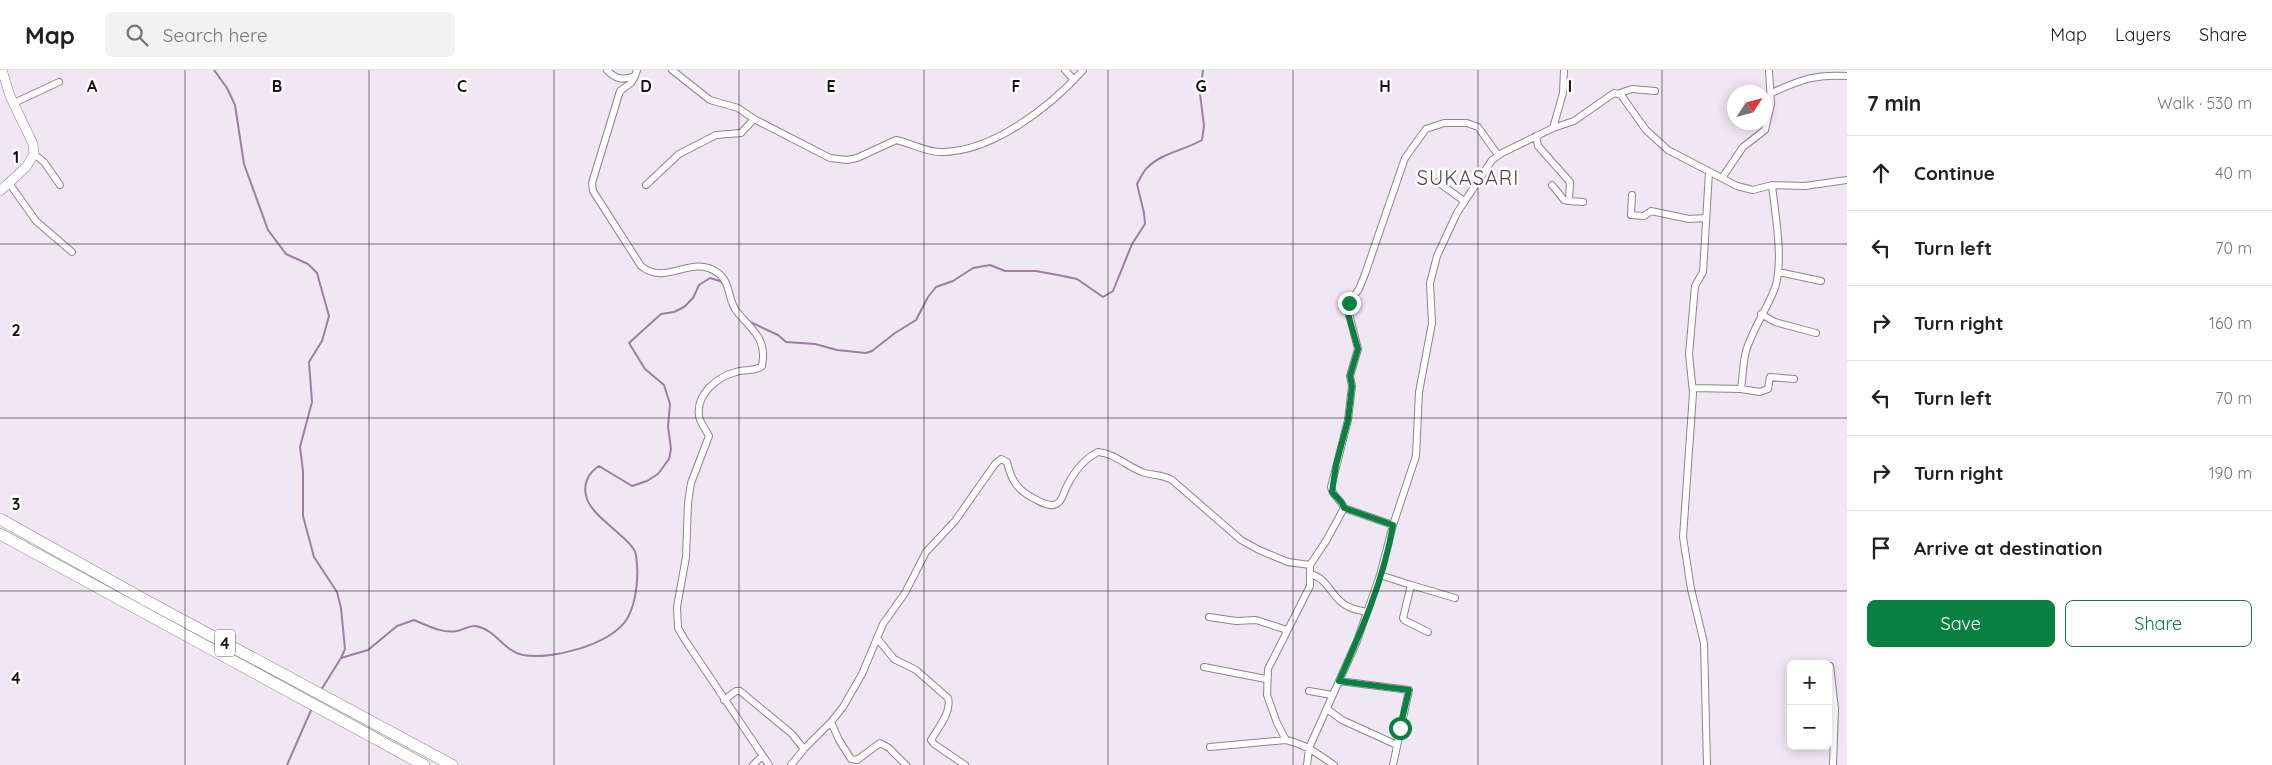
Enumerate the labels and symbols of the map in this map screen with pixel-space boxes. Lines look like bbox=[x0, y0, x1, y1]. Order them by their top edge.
text: A bbox=[87, 76, 98, 96]
text: B bbox=[272, 76, 282, 96]
text: C bbox=[457, 76, 467, 96]
text: D bbox=[640, 76, 652, 96]
text: E bbox=[826, 76, 836, 96]
text: F bbox=[1012, 76, 1021, 96]
text: G bbox=[1195, 76, 1207, 96]
text: H bbox=[1379, 76, 1391, 96]
text: I bbox=[1568, 76, 1572, 96]
north arrow bbox=[1727, 85, 1772, 130]
text: 1 bbox=[13, 147, 19, 167]
district label: SUKASARI bbox=[1417, 165, 1519, 190]
route end bbox=[1338, 292, 1361, 315]
text: 2 bbox=[11, 320, 21, 340]
text: 3 bbox=[12, 494, 20, 514]
road number: 4 bbox=[215, 630, 235, 656]
text: 4 bbox=[11, 668, 21, 688]
route start bbox=[1389, 717, 1412, 740]

